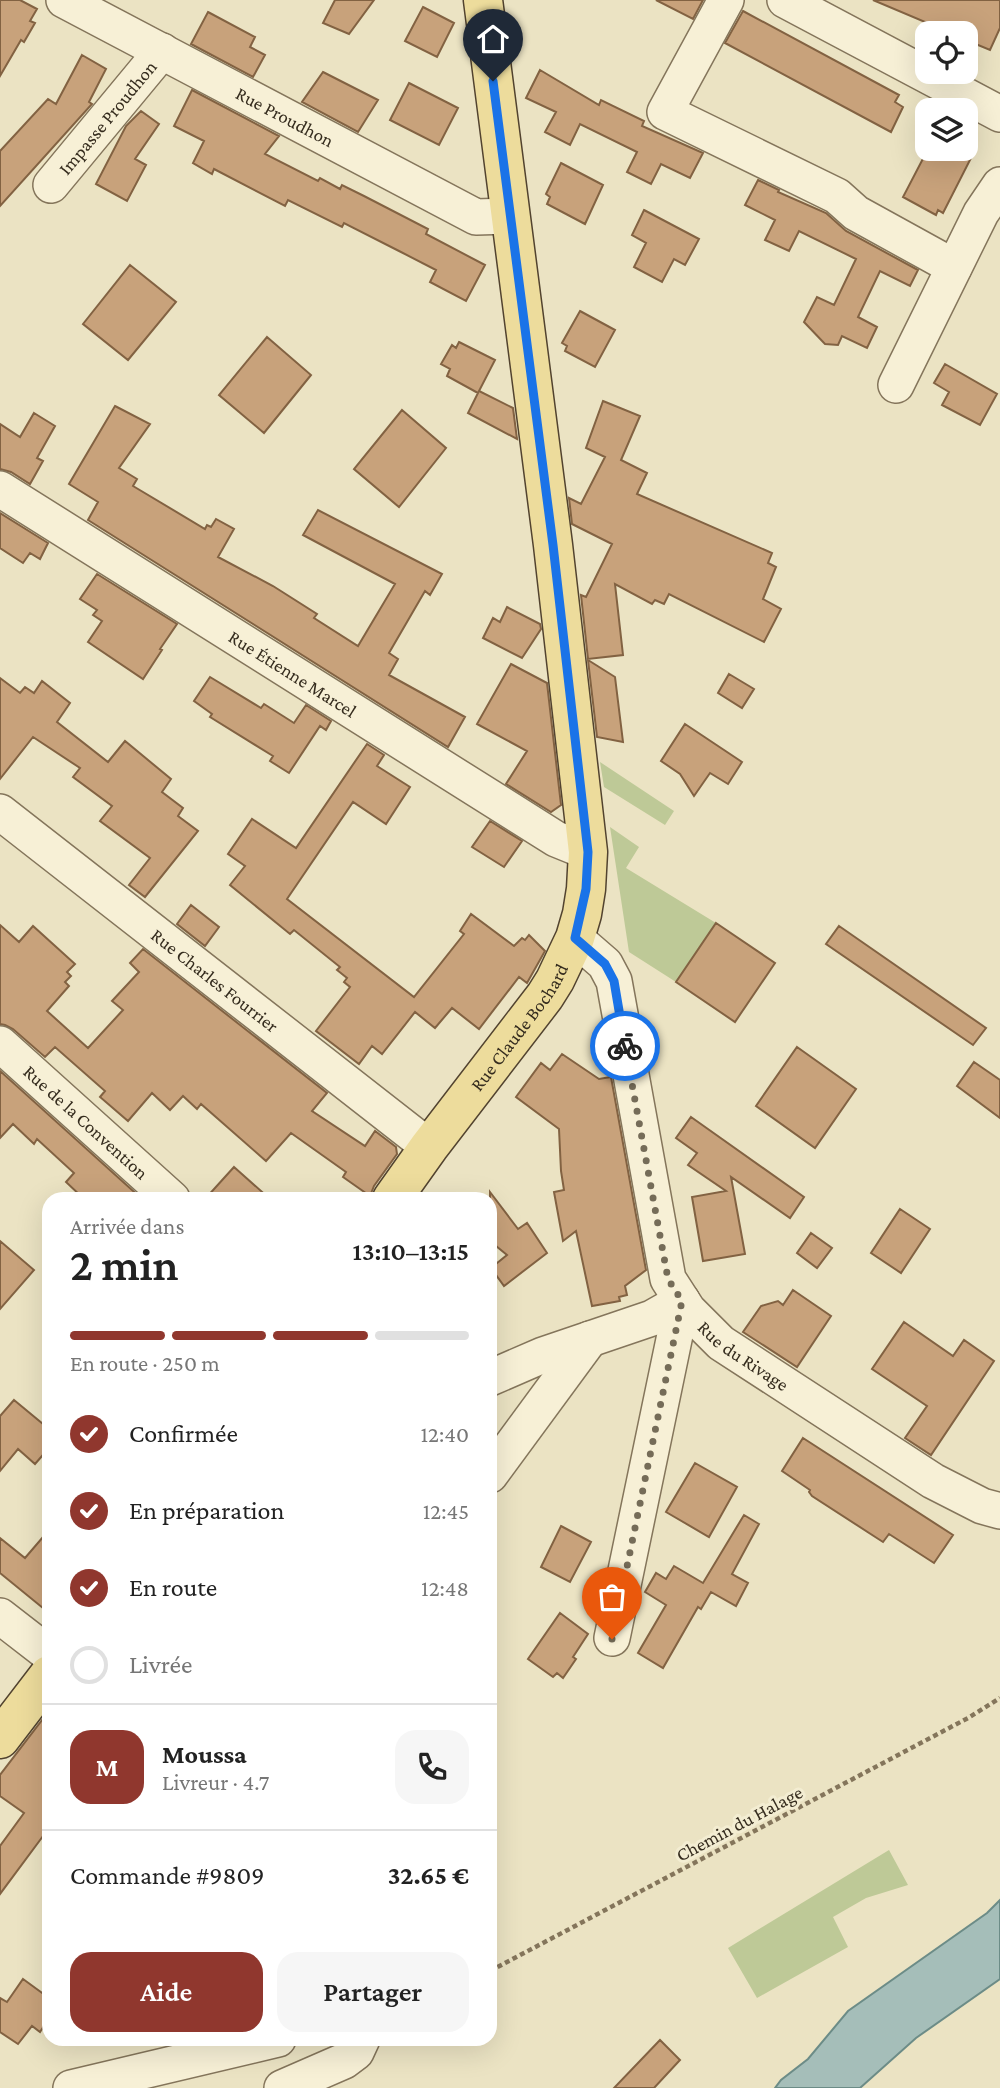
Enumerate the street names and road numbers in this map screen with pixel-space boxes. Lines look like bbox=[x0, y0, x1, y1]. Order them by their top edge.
street label: Impasse Proudhon bbox=[54, 56, 161, 179]
street label: Rue Proudhon bbox=[232, 83, 337, 151]
street label: Rue Étienne Marcel bbox=[225, 626, 360, 722]
street label: Rue Charles Fourrier bbox=[147, 924, 283, 1037]
street label: Rue Claude Bochard bbox=[466, 960, 572, 1095]
street label: Rue de la Convention bbox=[19, 1061, 152, 1184]
street label: Rue du Rivage bbox=[694, 1316, 793, 1395]
street label: Chemin du Halage bbox=[673, 1781, 806, 1866]

